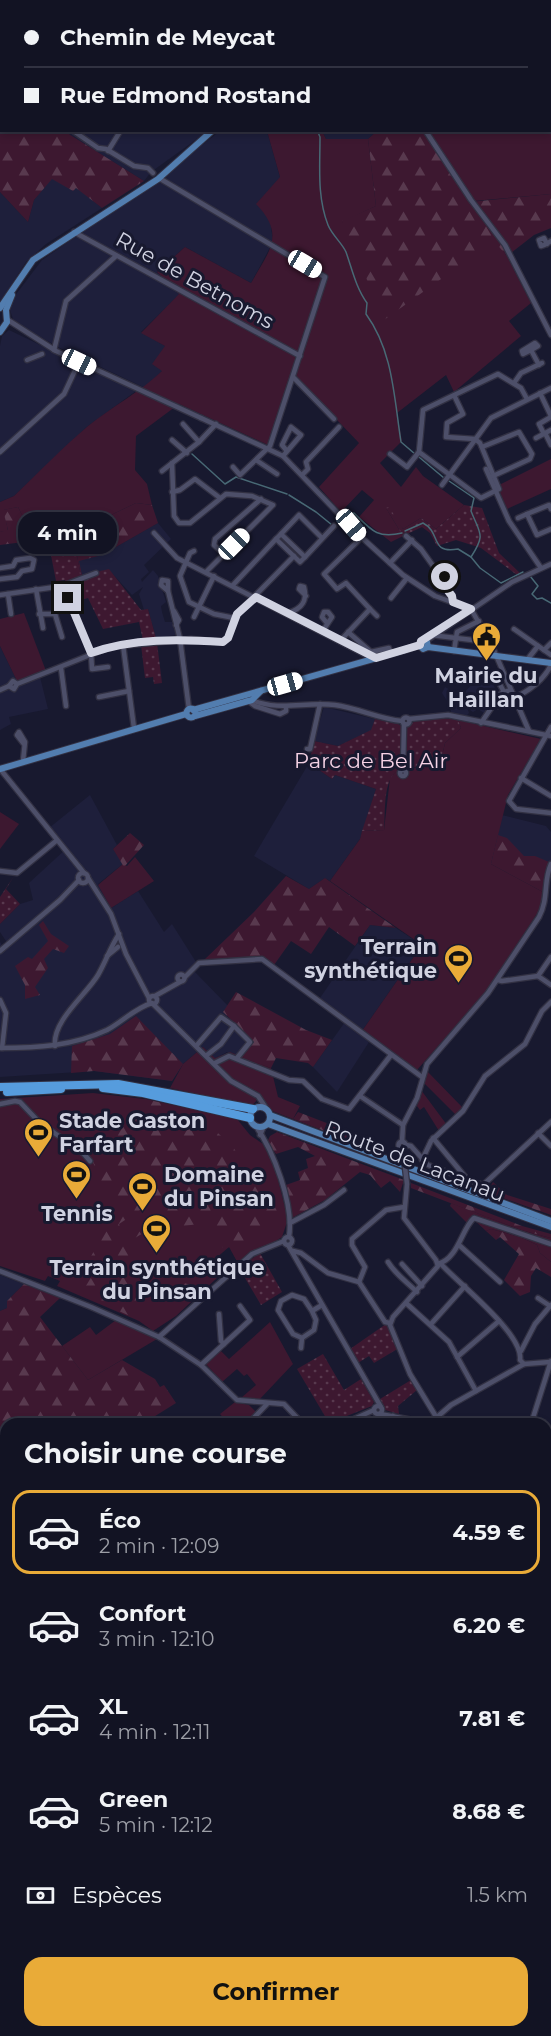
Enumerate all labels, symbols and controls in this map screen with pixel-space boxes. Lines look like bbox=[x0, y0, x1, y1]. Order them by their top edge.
text: Chemin de Meycat bbox=[60, 24, 275, 51]
text: Rue Edmond Rostand bbox=[60, 82, 311, 109]
street label: Rue de Betnoms bbox=[112, 226, 278, 334]
car bbox=[285, 247, 325, 281]
car bbox=[59, 346, 99, 378]
car bbox=[332, 506, 370, 544]
callout: 4 min bbox=[19, 511, 118, 553]
text: 4 min bbox=[37, 521, 98, 545]
car bbox=[215, 525, 253, 563]
route start bbox=[431, 563, 458, 590]
route end bbox=[54, 584, 81, 611]
public building icon: Mairie du Haillan bbox=[470, 620, 502, 662]
place label: Mairie du Haillan bbox=[435, 663, 537, 712]
car bbox=[265, 670, 305, 698]
park label: Parc de Bel Air bbox=[294, 748, 448, 773]
place label: Terrain synthétique bbox=[304, 934, 437, 983]
sports icon: Terrain synthétique bbox=[442, 942, 474, 984]
place label: Stade Gaston Farfart bbox=[59, 1108, 205, 1157]
street label: Route de Lacanau bbox=[321, 1115, 509, 1207]
sports icon: Stade Gaston Farfart bbox=[22, 1116, 54, 1158]
sports icon: Tennis bbox=[61, 1158, 93, 1200]
place label: Domaine du Pinsan bbox=[164, 1162, 274, 1211]
sports icon: Domaine du Pinsan bbox=[127, 1170, 159, 1212]
place label: Tennis bbox=[41, 1201, 113, 1226]
sports icon: Terrain synthétique du Pinsan bbox=[141, 1212, 173, 1254]
place label: Terrain synthétique du Pinsan bbox=[50, 1255, 264, 1304]
text: Choisir une course bbox=[24, 1437, 287, 1470]
icon: car bbox=[27, 1505, 81, 1559]
text: Éco bbox=[99, 1507, 141, 1534]
text: 4.59 € bbox=[452, 1519, 525, 1546]
text: 2 min · 12:09 bbox=[99, 1534, 219, 1558]
icon: car bbox=[27, 1598, 81, 1652]
text: Confort bbox=[99, 1600, 186, 1627]
text: 6.20 € bbox=[453, 1612, 525, 1639]
text: 3 min · 12:10 bbox=[99, 1627, 214, 1651]
icon: car bbox=[27, 1691, 81, 1745]
text: XL bbox=[99, 1693, 128, 1720]
text: 7.81 € bbox=[459, 1705, 525, 1732]
text: 4 min · 12:11 bbox=[99, 1720, 210, 1744]
icon: car bbox=[27, 1784, 81, 1838]
text: Green bbox=[99, 1786, 168, 1813]
text: 8.68 € bbox=[452, 1798, 525, 1825]
text: 5 min · 12:12 bbox=[99, 1813, 213, 1837]
icon: cash bbox=[24, 1879, 57, 1912]
text: Espèces bbox=[72, 1882, 162, 1909]
text: 1.5 km bbox=[467, 1883, 528, 1907]
button: Confirmer bbox=[24, 1957, 528, 2026]

